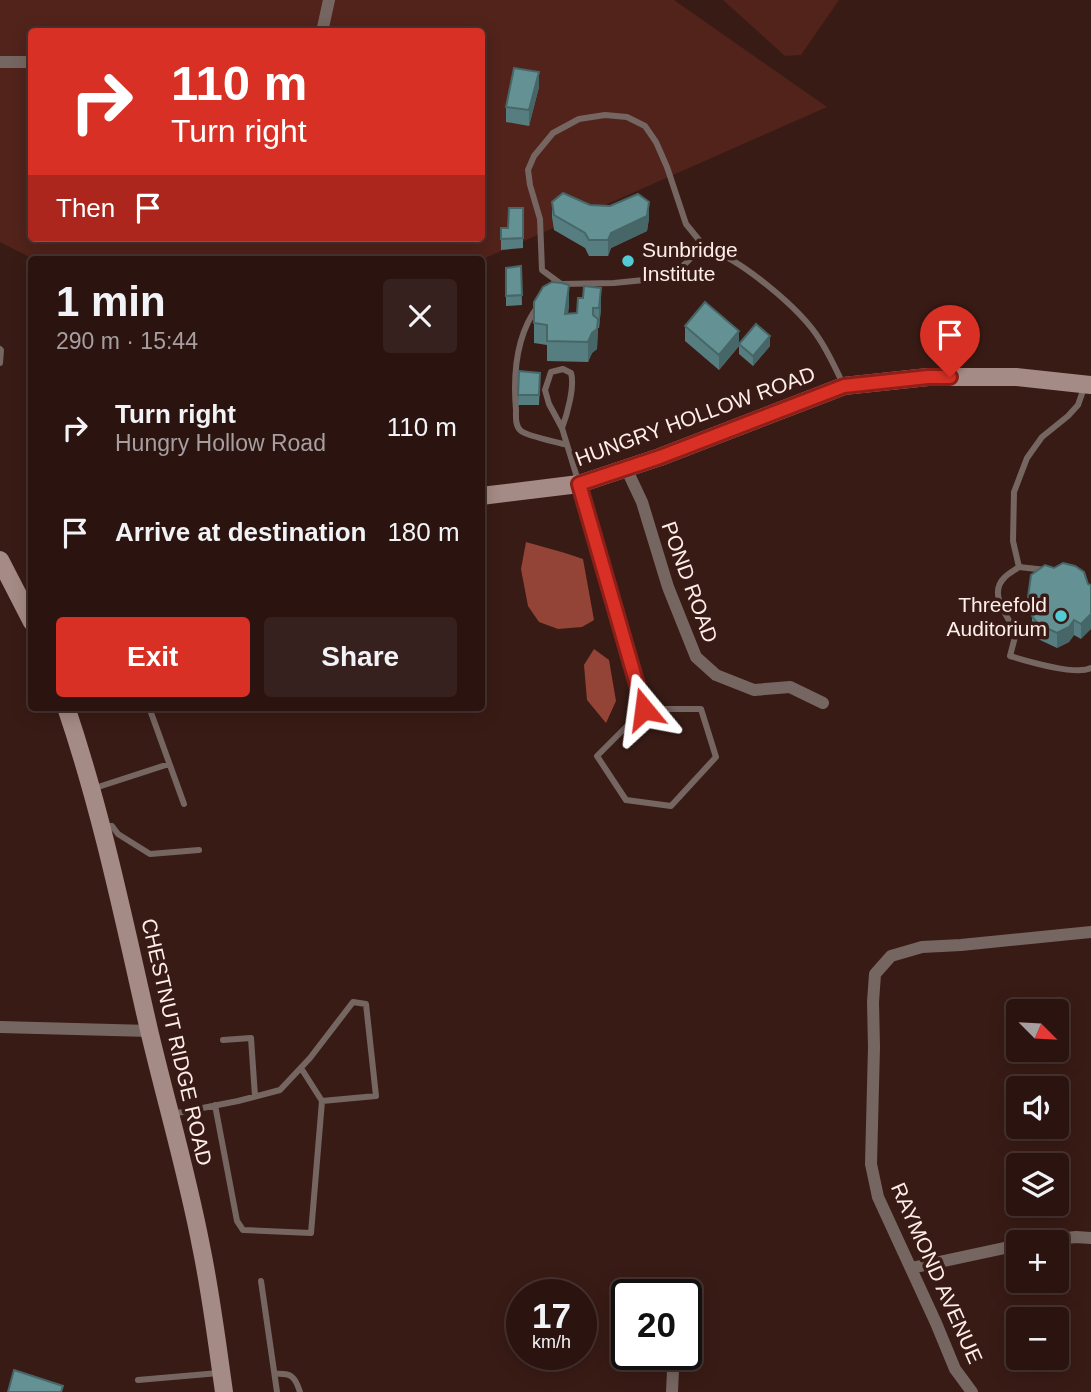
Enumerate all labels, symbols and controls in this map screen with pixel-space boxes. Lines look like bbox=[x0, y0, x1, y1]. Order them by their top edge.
icon: right bbox=[56, 56, 147, 147]
text: 110 m bbox=[171, 56, 307, 110]
text: Turn right bbox=[171, 113, 307, 149]
icon: arrive bbox=[129, 189, 167, 227]
text: Then bbox=[56, 193, 115, 223]
place label: Sunbridge Institute bbox=[642, 238, 738, 285]
marker: Sunbridge Institute bbox=[620, 253, 636, 269]
text: 1 min bbox=[56, 278, 166, 325]
button: close bbox=[383, 279, 457, 353]
pin bbox=[920, 305, 980, 377]
icon: arrive bbox=[931, 316, 969, 354]
text: 290 m · 15:44 bbox=[56, 328, 198, 354]
street label: HUNGRY HOLLOW ROAD bbox=[572, 362, 818, 470]
text: Turn right bbox=[115, 399, 236, 429]
icon: right bbox=[56, 409, 94, 447]
text: 110 m bbox=[387, 412, 457, 442]
text: Hungry Hollow Road bbox=[115, 430, 326, 456]
icon: arrive bbox=[56, 514, 94, 552]
text: Arrive at destination bbox=[115, 517, 366, 547]
text: 180 m bbox=[387, 517, 460, 547]
street label: POND ROAD bbox=[657, 518, 723, 646]
place label: Threefold Auditorium bbox=[947, 593, 1047, 640]
marker: Threefold Auditorium bbox=[1053, 608, 1069, 624]
button: Exit bbox=[56, 617, 250, 697]
button: Share bbox=[264, 617, 457, 697]
position arrow bbox=[607, 672, 681, 746]
street label: CHESTNUT RIDGE ROAD bbox=[137, 916, 217, 1168]
north arrow bbox=[1006, 999, 1069, 1062]
map controls bbox=[1006, 999, 1069, 1370]
button: sound bbox=[1006, 1076, 1069, 1139]
button: layers bbox=[1006, 1153, 1069, 1216]
street label: RAYMOND AVENUE bbox=[887, 1179, 987, 1367]
button: + bbox=[1006, 1230, 1069, 1293]
speed limit sign: 20 bbox=[611, 1279, 702, 1370]
text: 17 bbox=[532, 1296, 571, 1335]
button: − bbox=[1006, 1307, 1069, 1370]
text: km/h bbox=[532, 1332, 571, 1352]

